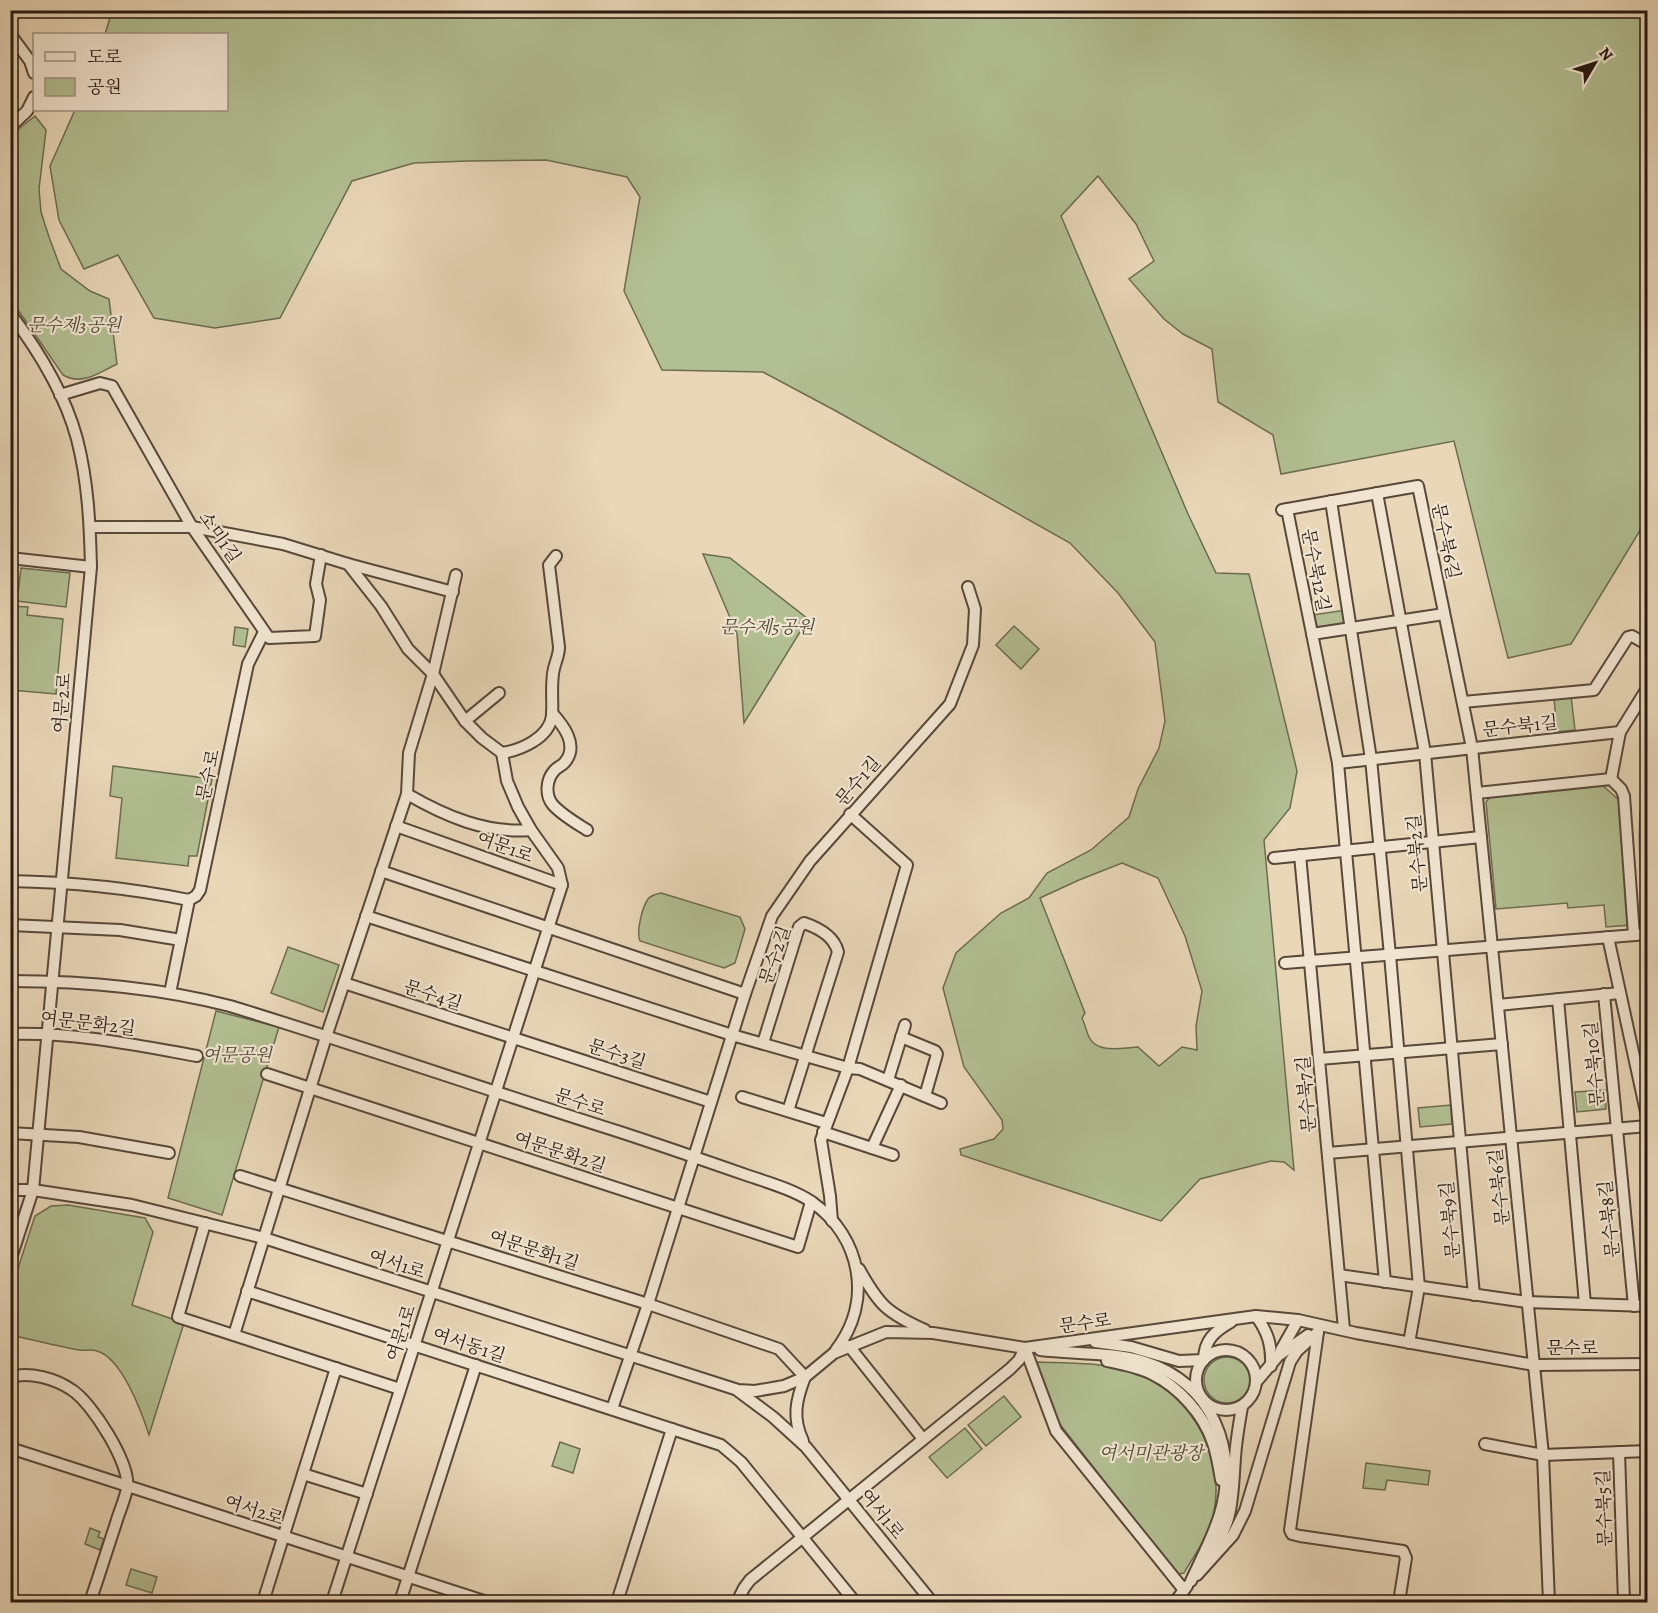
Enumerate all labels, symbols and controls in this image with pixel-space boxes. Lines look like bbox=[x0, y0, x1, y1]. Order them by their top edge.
legend bbox=[33, 33, 228, 111]
north arrow bbox=[1565, 33, 1625, 93]
text: N bbox=[1594, 43, 1618, 66]
text: 도로 bbox=[87, 45, 122, 69]
text: 공원 bbox=[87, 75, 122, 99]
park label: 문수제3공원 bbox=[27, 313, 123, 337]
street label: 문수북6길 bbox=[1426, 500, 1466, 582]
street label: 소미1길 bbox=[193, 506, 247, 568]
street label: 문수북12길 bbox=[1296, 526, 1336, 614]
park label: 문수제5공원 bbox=[720, 615, 816, 639]
street label: 여문2로 bbox=[47, 672, 77, 734]
street label: 문수북1길 bbox=[1481, 710, 1559, 742]
street label: 문수로 bbox=[191, 747, 225, 803]
street label: 문수1길 bbox=[830, 751, 886, 811]
street label: 문수북2길 bbox=[1402, 813, 1432, 893]
street label: 여문1로 bbox=[473, 826, 537, 868]
street label: 문수2길 bbox=[754, 922, 796, 988]
street label: 문수4길 bbox=[401, 974, 465, 1016]
street label: 여문문화2길 bbox=[39, 1005, 137, 1041]
street label: 문수북10길 bbox=[1578, 1020, 1610, 1108]
street label: 문수3길 bbox=[585, 1033, 649, 1075]
park label: 여문공원 bbox=[202, 1043, 273, 1067]
street label: 문수북7길 bbox=[1291, 1055, 1321, 1133]
street label: 문수로 bbox=[551, 1083, 609, 1121]
street label: 여문문화2길 bbox=[511, 1126, 609, 1178]
street label: 문수북6길 bbox=[1483, 1147, 1515, 1227]
street label: 문수북8길 bbox=[1593, 1179, 1625, 1259]
street label: 문수북9길 bbox=[1435, 1180, 1465, 1260]
street label: 여문문화1길 bbox=[486, 1224, 582, 1276]
street label: 여서1로 bbox=[366, 1244, 428, 1284]
street label: 여문1로 bbox=[381, 1302, 421, 1364]
street label: 문수로 bbox=[1057, 1307, 1113, 1339]
street label: 여서동1길 bbox=[429, 1322, 509, 1368]
street label: 문수로 bbox=[1546, 1336, 1598, 1360]
park label: 여서미관광장 bbox=[1099, 1441, 1206, 1465]
street label: 문수북5길 bbox=[1591, 1469, 1617, 1547]
street label: 여서1로 bbox=[854, 1484, 910, 1544]
street label: 여서2로 bbox=[221, 1489, 287, 1531]

